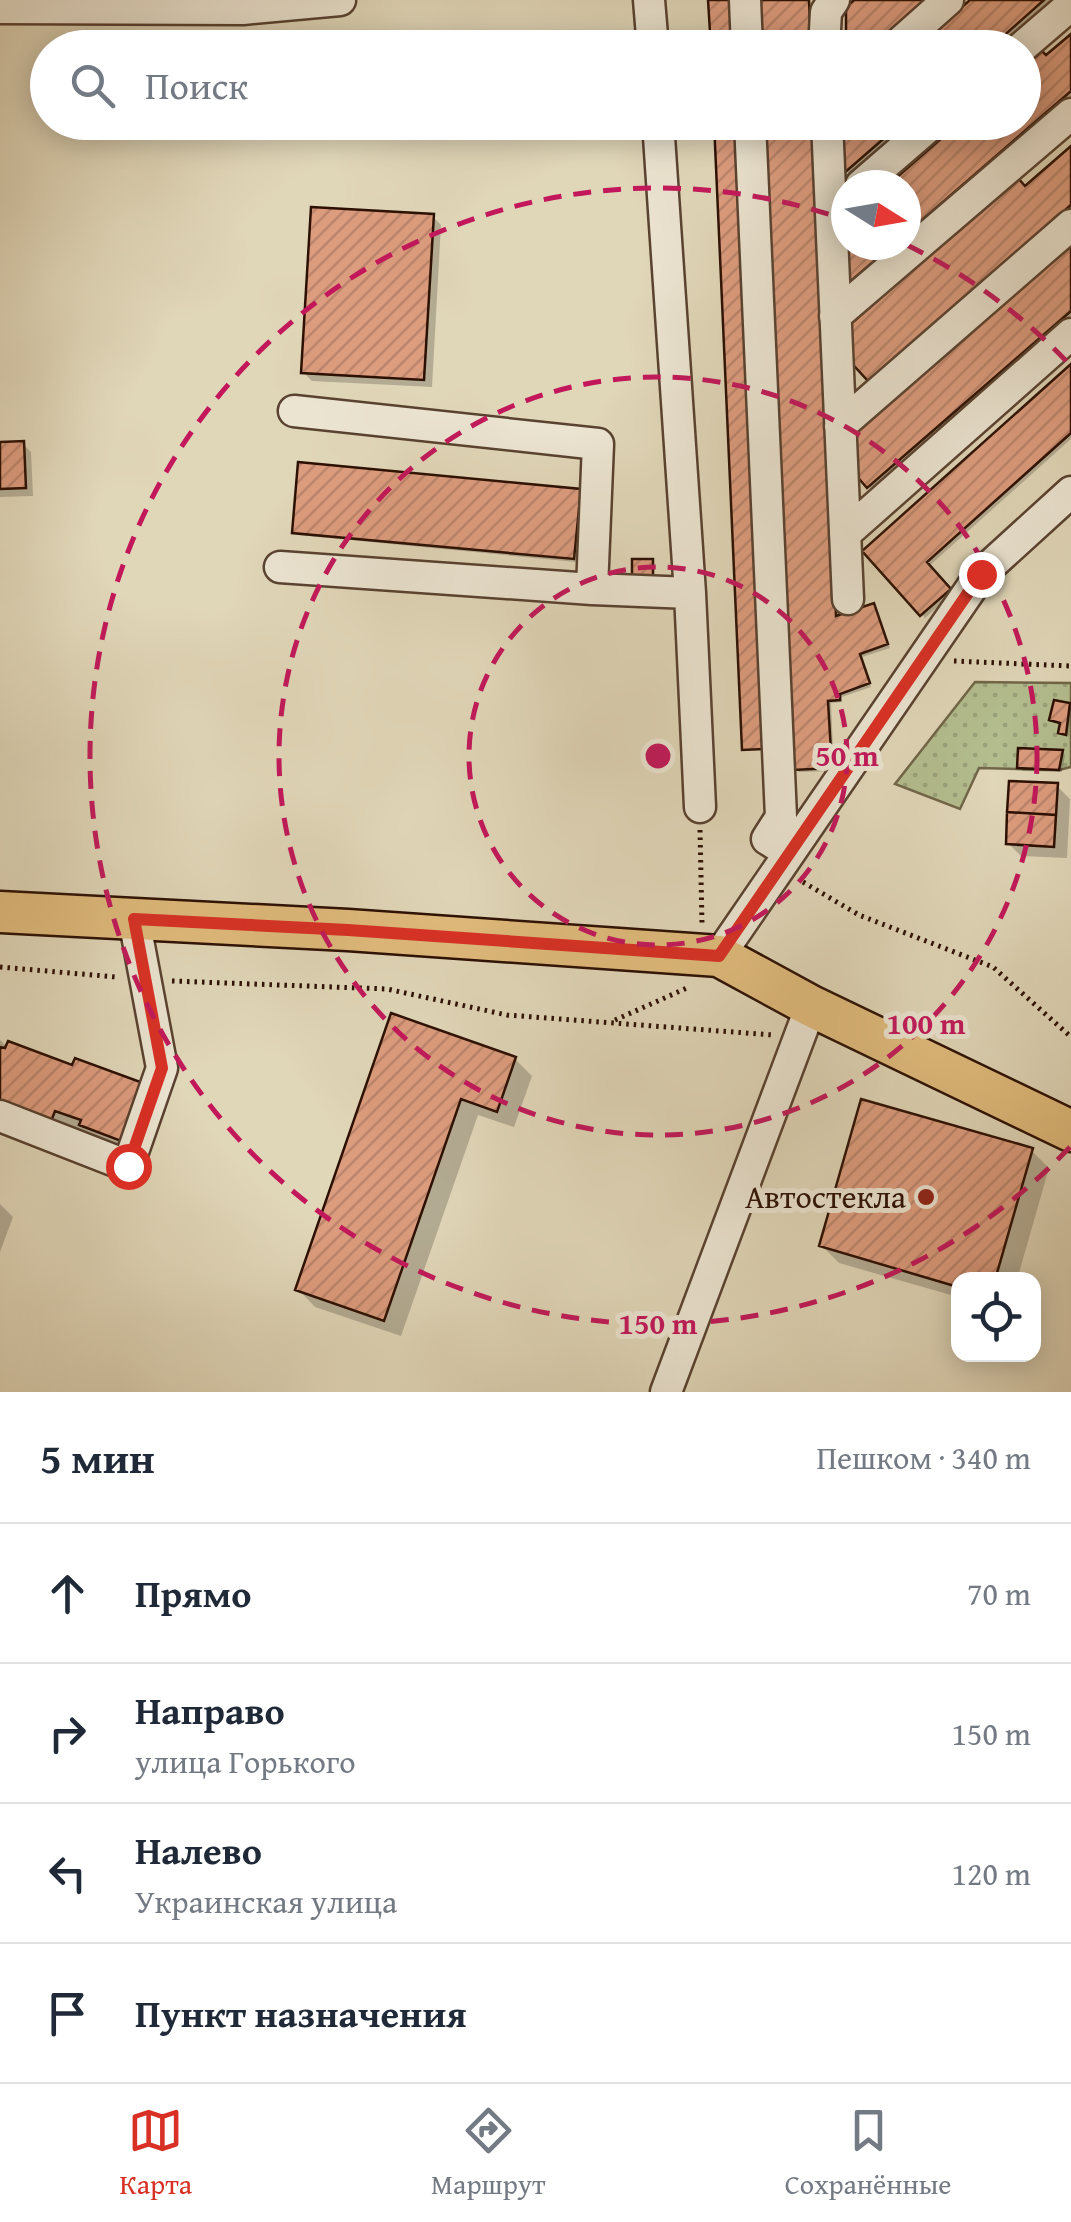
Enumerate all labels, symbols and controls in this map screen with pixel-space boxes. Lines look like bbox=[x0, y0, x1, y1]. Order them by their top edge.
search box bbox=[30, 30, 1041, 140]
text: Поиск bbox=[145, 57, 248, 113]
icon: search bbox=[65, 58, 120, 113]
north arrow bbox=[831, 170, 921, 260]
route end bbox=[959, 552, 1005, 598]
text: 50 m bbox=[815, 733, 879, 777]
centre of rings bbox=[640, 738, 676, 774]
text: 100 m bbox=[887, 1001, 966, 1045]
route start bbox=[106, 1144, 152, 1190]
place label: Автостекла bbox=[745, 1173, 907, 1220]
marker: Автостекла bbox=[915, 1186, 937, 1208]
map controls bbox=[951, 1272, 1041, 1362]
button: locate bbox=[951, 1272, 1041, 1362]
text: 150 m bbox=[619, 1301, 698, 1345]
text: 5 мин bbox=[40, 1427, 155, 1488]
text: Пешком · 340 m bbox=[816, 1434, 1031, 1481]
text: Прямо bbox=[135, 1565, 251, 1621]
icon: ahead bbox=[40, 1566, 95, 1621]
text: 70 m bbox=[967, 1570, 1031, 1617]
text: Направо bbox=[135, 1682, 285, 1738]
icon: right bbox=[40, 1706, 95, 1761]
text: 150 m bbox=[952, 1710, 1031, 1757]
text: улица Горького bbox=[135, 1738, 356, 1785]
text: Налево bbox=[135, 1822, 262, 1878]
icon: left bbox=[40, 1846, 95, 1901]
text: 120 m bbox=[952, 1850, 1031, 1897]
text: Украинская улица bbox=[135, 1878, 397, 1925]
text: Пункт назначения bbox=[135, 1985, 467, 2041]
icon: arrive bbox=[40, 1986, 95, 2041]
tab: Карта bbox=[120, 2103, 192, 2204]
tab: Маршрут bbox=[431, 2103, 546, 2204]
tab: Сохранённые bbox=[785, 2103, 951, 2204]

